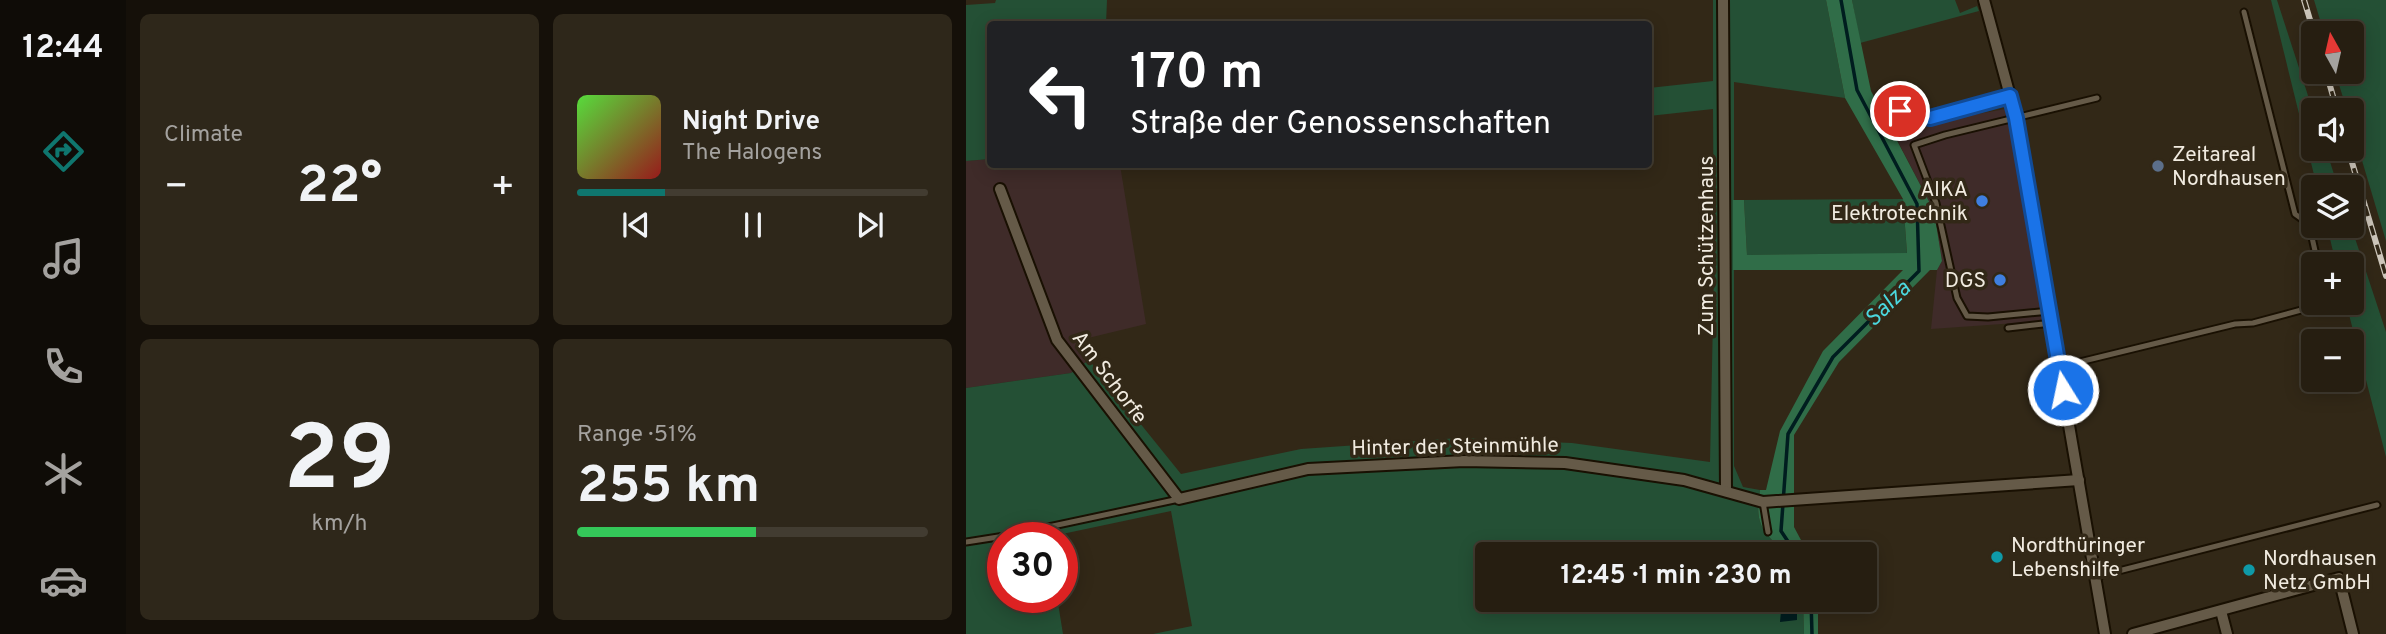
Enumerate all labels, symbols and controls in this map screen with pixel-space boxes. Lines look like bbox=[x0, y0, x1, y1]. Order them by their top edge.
north arrow bbox=[2301, 21, 2364, 84]
map controls bbox=[2301, 21, 2364, 392]
text: 12:44 bbox=[22, 29, 104, 69]
text: 170 m bbox=[1130, 44, 1263, 106]
icon: left bbox=[1015, 49, 1106, 140]
pin bbox=[1870, 81, 1930, 141]
icon: arrive bbox=[1881, 92, 1919, 130]
button: sound bbox=[2301, 98, 2364, 161]
text: Straße der Genossenschaften bbox=[1130, 105, 1551, 145]
text: Night Drive bbox=[682, 106, 820, 139]
text: Climate bbox=[164, 121, 243, 150]
icon: directions bbox=[39, 127, 88, 176]
text: The Halogens bbox=[682, 139, 822, 168]
place label: Zeitareal Nordhausen bbox=[2172, 142, 2286, 193]
text: 22° bbox=[297, 155, 382, 221]
street label: Zum Schützenhaus bbox=[1694, 156, 1721, 336]
marker: Zeitareal Nordhausen bbox=[2150, 158, 2166, 174]
text: − bbox=[164, 164, 189, 213]
text: + bbox=[490, 164, 515, 213]
button: layers bbox=[2301, 175, 2364, 238]
place label: AIKA Elektrotechnik bbox=[1831, 177, 1968, 228]
marker: AIKA Elektrotechnik bbox=[1974, 193, 1990, 209]
icon: previous bbox=[617, 206, 655, 244]
icon: pause bbox=[734, 206, 772, 244]
icon: next bbox=[851, 206, 889, 244]
icon: music bbox=[39, 234, 88, 283]
button: + bbox=[2301, 252, 2364, 315]
place label: DGS bbox=[1945, 268, 1986, 295]
marker: DGS bbox=[1992, 272, 2008, 288]
water label: Salza bbox=[1859, 275, 1918, 334]
street label: Am Schorfe bbox=[1065, 326, 1153, 430]
button: − bbox=[2301, 329, 2364, 392]
icon: phone bbox=[39, 342, 88, 391]
position arrow bbox=[2026, 353, 2100, 427]
text: 29 bbox=[284, 407, 395, 522]
text: Range · 51% bbox=[577, 421, 697, 450]
street label: Hinter der Steinmühle bbox=[1351, 432, 1559, 463]
icon: climate bbox=[39, 449, 88, 498]
text: 255 km bbox=[577, 455, 760, 521]
text: km/h bbox=[312, 510, 367, 539]
speed limit sign: 30 bbox=[987, 522, 1078, 613]
place label: Nordthüringer Lebenshilfe bbox=[2011, 533, 2145, 584]
place label: Nordhausen Netz GmbH bbox=[2263, 546, 2377, 597]
marker: Nordthüringer Lebenshilfe bbox=[1989, 549, 2005, 565]
icon: car bbox=[39, 556, 88, 605]
text: 12:45 · 1 min · 230 m bbox=[1560, 560, 1792, 593]
marker: Nordhausen Netz GmbH bbox=[2241, 562, 2257, 578]

